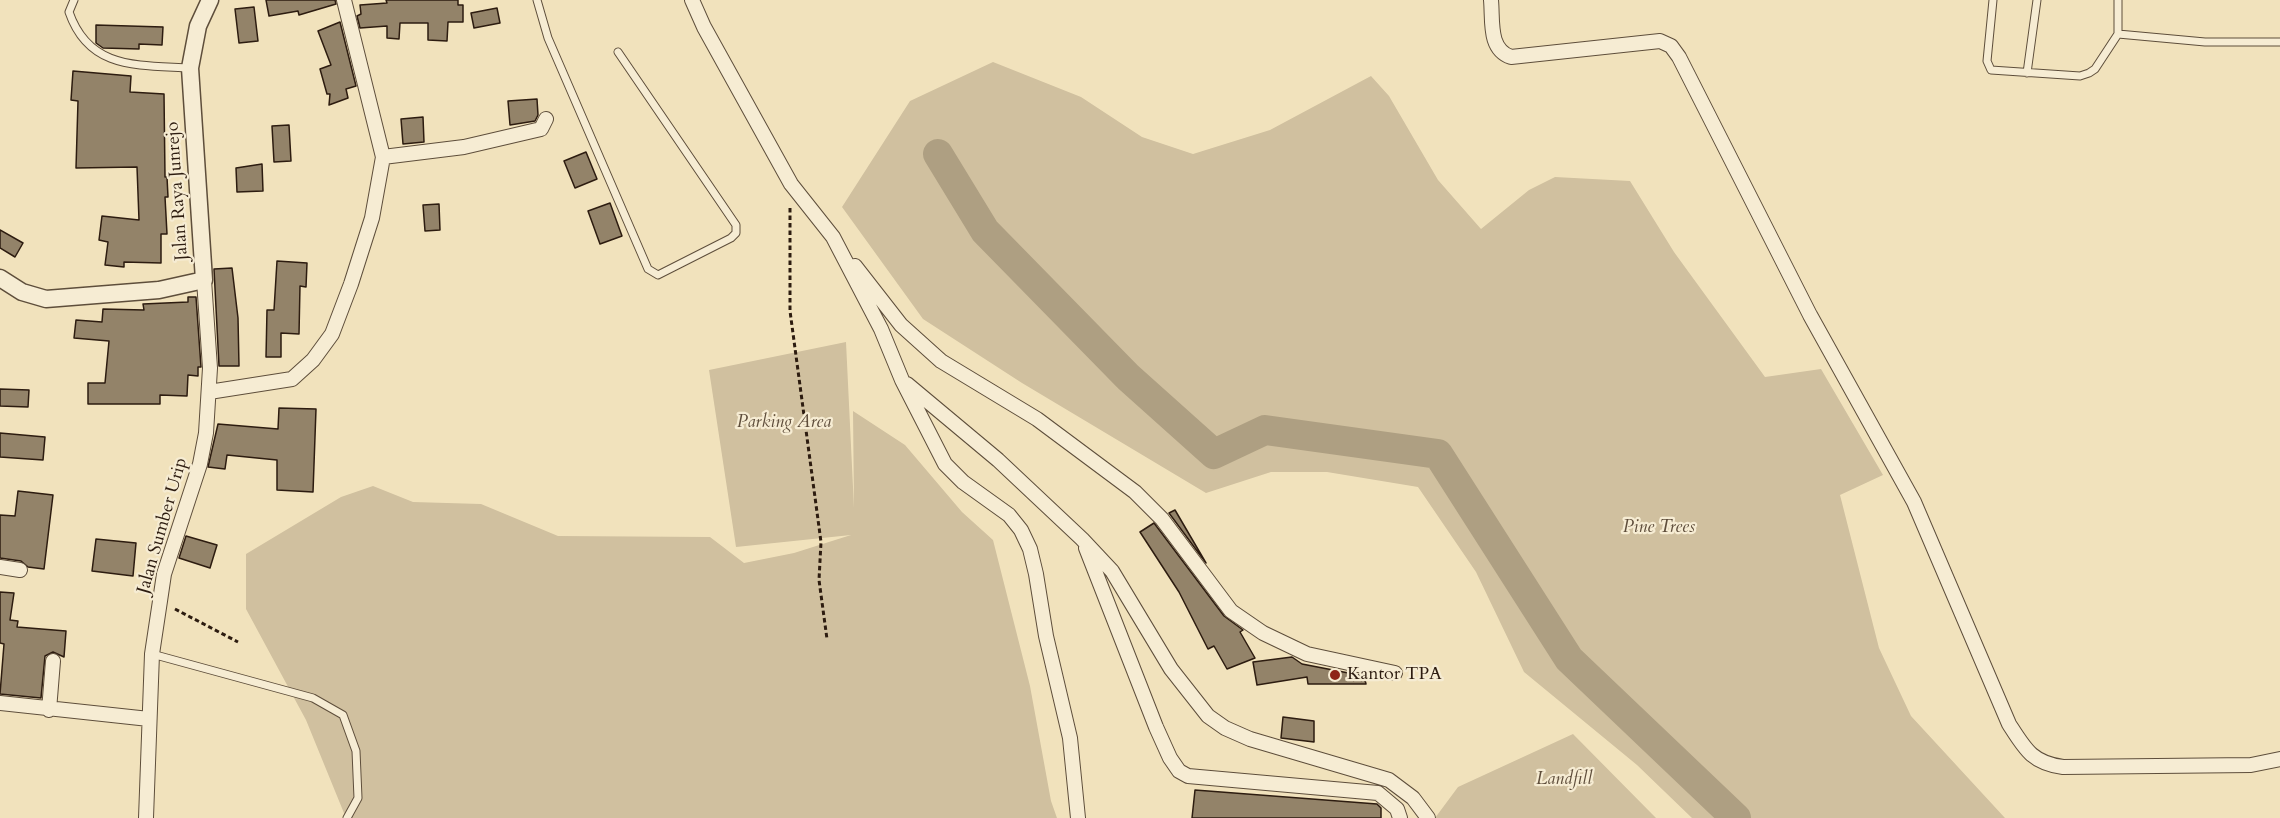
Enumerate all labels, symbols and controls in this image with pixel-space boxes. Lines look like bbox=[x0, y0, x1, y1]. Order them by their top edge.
street label: Jalan Raya Junrejo bbox=[162, 121, 194, 261]
park label: Parking Area bbox=[737, 412, 831, 434]
street label: Jalan Sumber Urip bbox=[133, 455, 193, 597]
park label: Pine Trees bbox=[1623, 517, 1695, 539]
place label: Kantor TPA bbox=[1347, 664, 1442, 686]
marker: Kantor TPA bbox=[1328, 668, 1342, 682]
park label: Landfill bbox=[1536, 769, 1592, 791]

